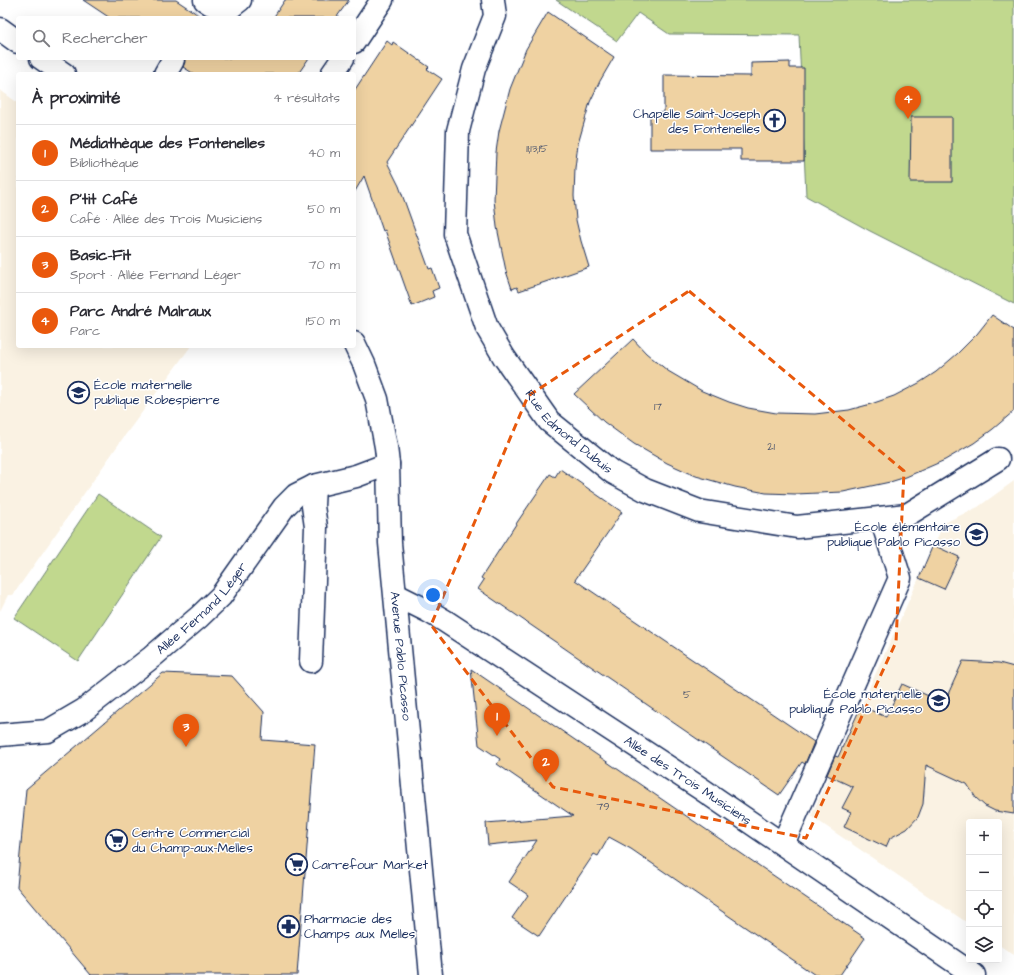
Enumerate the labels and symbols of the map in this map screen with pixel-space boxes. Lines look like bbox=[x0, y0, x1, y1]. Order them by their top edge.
pin: 4 bbox=[895, 86, 921, 119]
place label: Chapelle Saint-Joseph des Fontenelles bbox=[633, 105, 761, 138]
church icon: Chapelle Saint-Joseph des Fontenelles bbox=[762, 108, 788, 134]
house number: 11;13;15 bbox=[526, 141, 548, 156]
place label: École maternelle publique Robespierre bbox=[94, 376, 220, 409]
school or university icon: École maternelle publique Robespierre bbox=[65, 379, 91, 405]
street label: Rue Edmond Dubuis bbox=[521, 386, 617, 478]
house number: 17 bbox=[654, 399, 662, 414]
house number: 21 bbox=[767, 439, 775, 454]
place label: École élémentaire publique Pablo Picasso bbox=[827, 518, 961, 551]
school or university icon: École élémentaire publique Pablo Picasso bbox=[963, 521, 989, 547]
street label: Allée Fernand Léger bbox=[152, 559, 251, 659]
your location bbox=[423, 585, 443, 605]
street label: Avenue Pablo Picasso bbox=[386, 590, 416, 722]
place label: École maternelle publique Pablo Picasso bbox=[789, 685, 923, 718]
house number: 5 bbox=[683, 687, 691, 702]
school or university icon: École maternelle publique Pablo Picasso bbox=[925, 688, 951, 714]
pin: 1 bbox=[484, 703, 510, 736]
pin: 3 bbox=[173, 714, 199, 747]
street label: Allée des Trois Musiciens bbox=[620, 732, 755, 830]
pin: 2 bbox=[533, 749, 559, 782]
house number: 79 bbox=[596, 799, 610, 814]
place label: Centre Commercial du Champ-aux-Melles bbox=[132, 824, 253, 857]
supermarket icon: Centre Commercial du Champ-aux-Melles bbox=[104, 827, 130, 853]
supermarket icon: Carrefour Market bbox=[283, 852, 309, 878]
place label: Carrefour Market bbox=[312, 856, 429, 874]
place label: Pharmacie des Champs aux Melles bbox=[304, 910, 416, 943]
pharmacy icon: Pharmacie des Champs aux Melles bbox=[275, 913, 301, 939]

